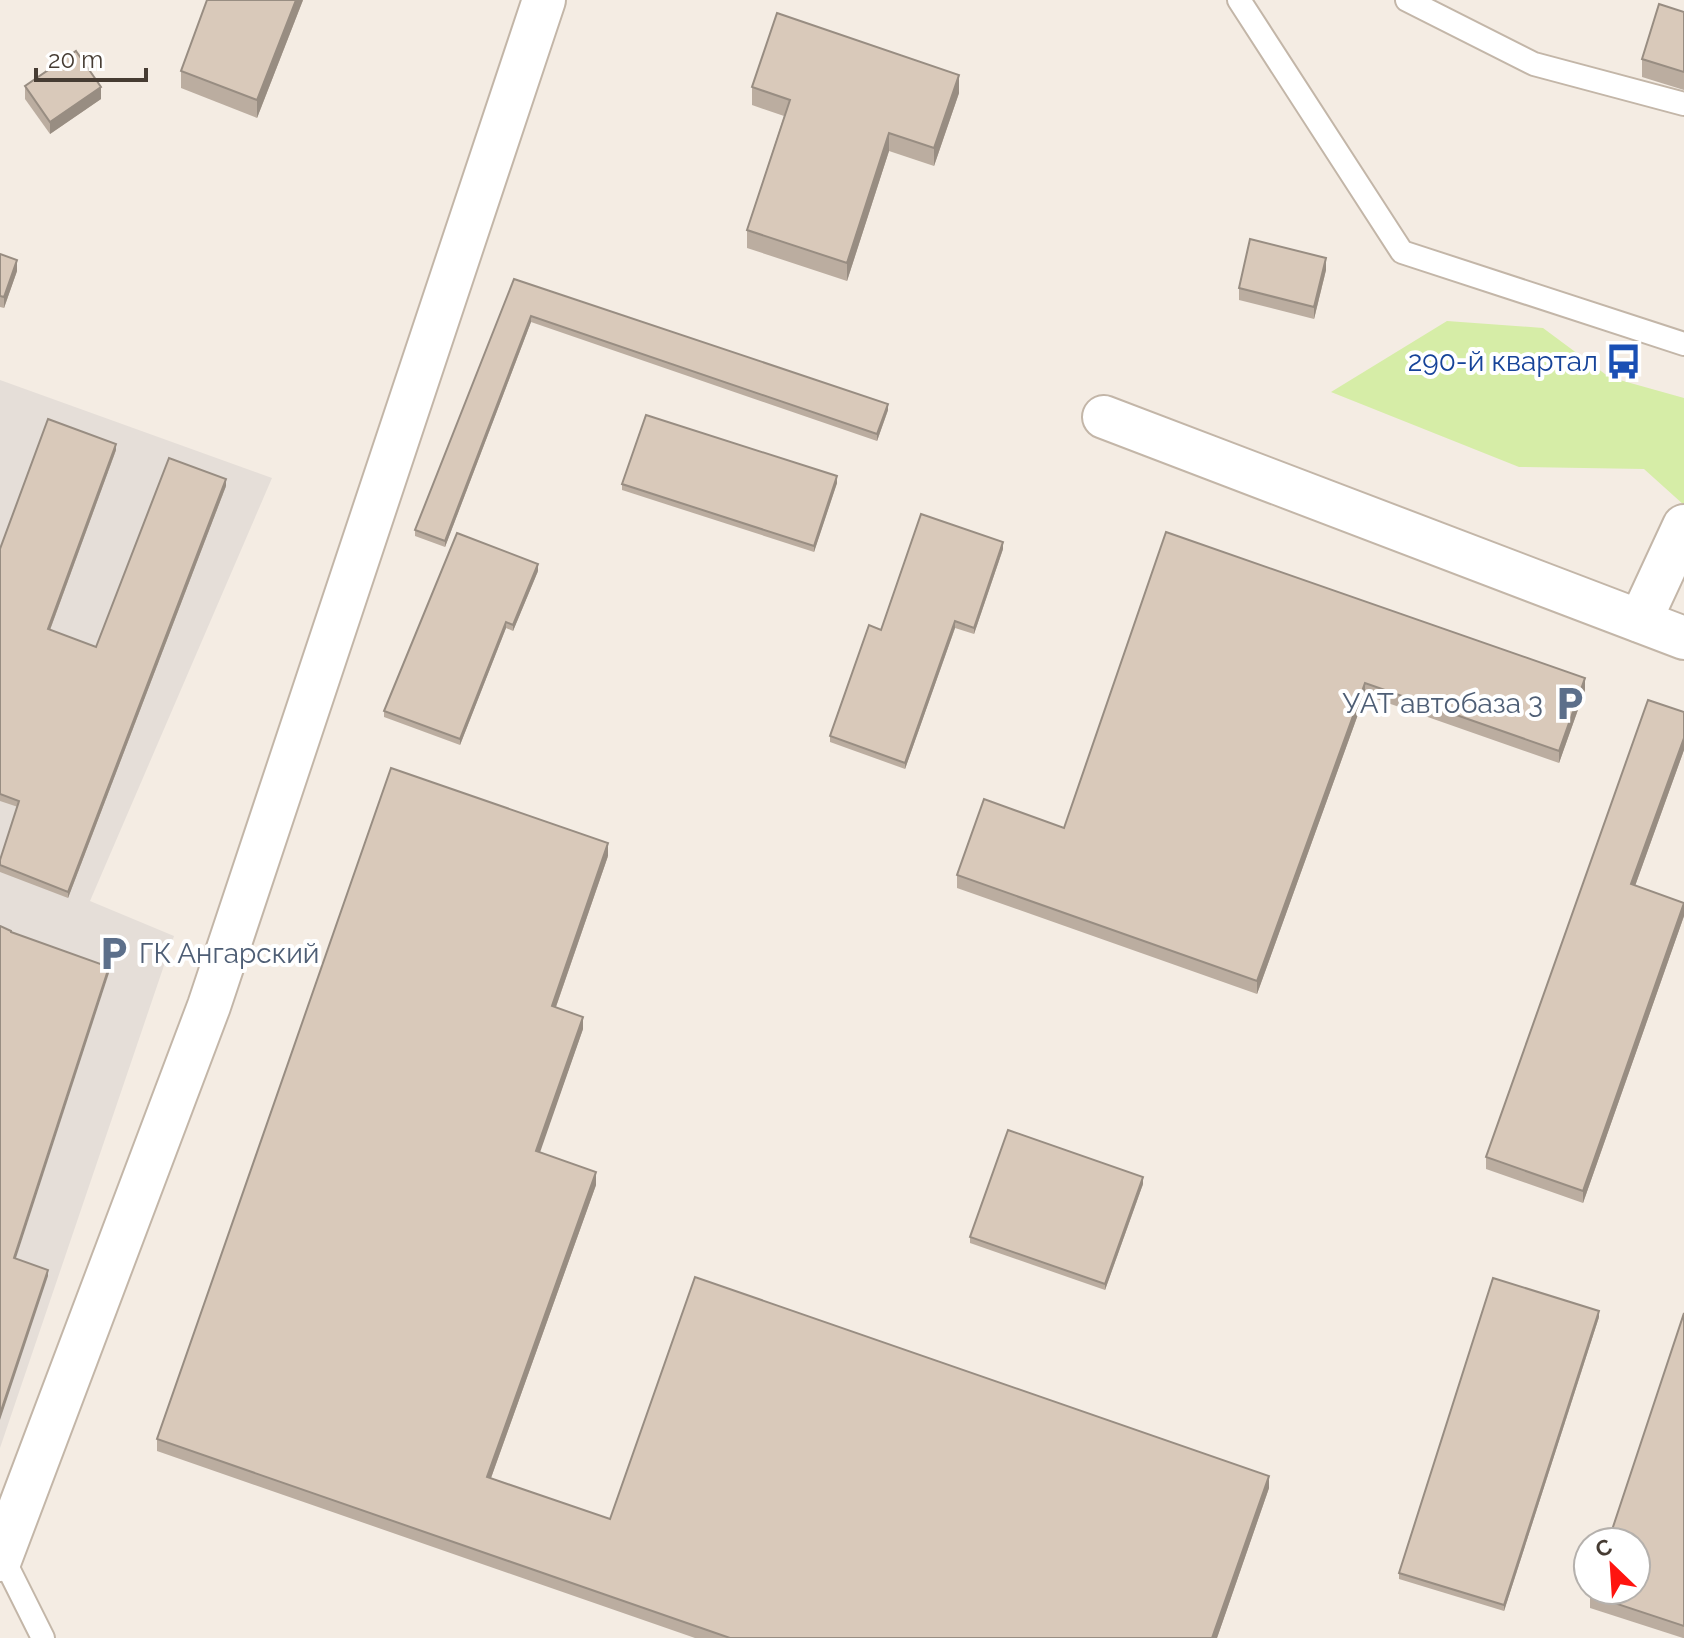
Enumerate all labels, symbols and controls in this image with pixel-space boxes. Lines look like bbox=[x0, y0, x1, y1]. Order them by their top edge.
scale bar bbox=[36, 32, 146, 82]
text: 20 m bbox=[48, 45, 103, 74]
bus stop icon: 290-й квартал bbox=[1605, 342, 1643, 380]
place label: 290-й квартал bbox=[1408, 345, 1598, 378]
parking icon: УАТ автобаза 3 bbox=[1550, 684, 1588, 722]
place label: УАТ автобаза 3 bbox=[1343, 687, 1543, 720]
parking icon: ГК Ангарский bbox=[94, 934, 132, 972]
place label: ГК Ангарский bbox=[139, 937, 319, 970]
north arrow bbox=[1572, 1526, 1652, 1606]
text: С bbox=[1591, 1533, 1616, 1563]

